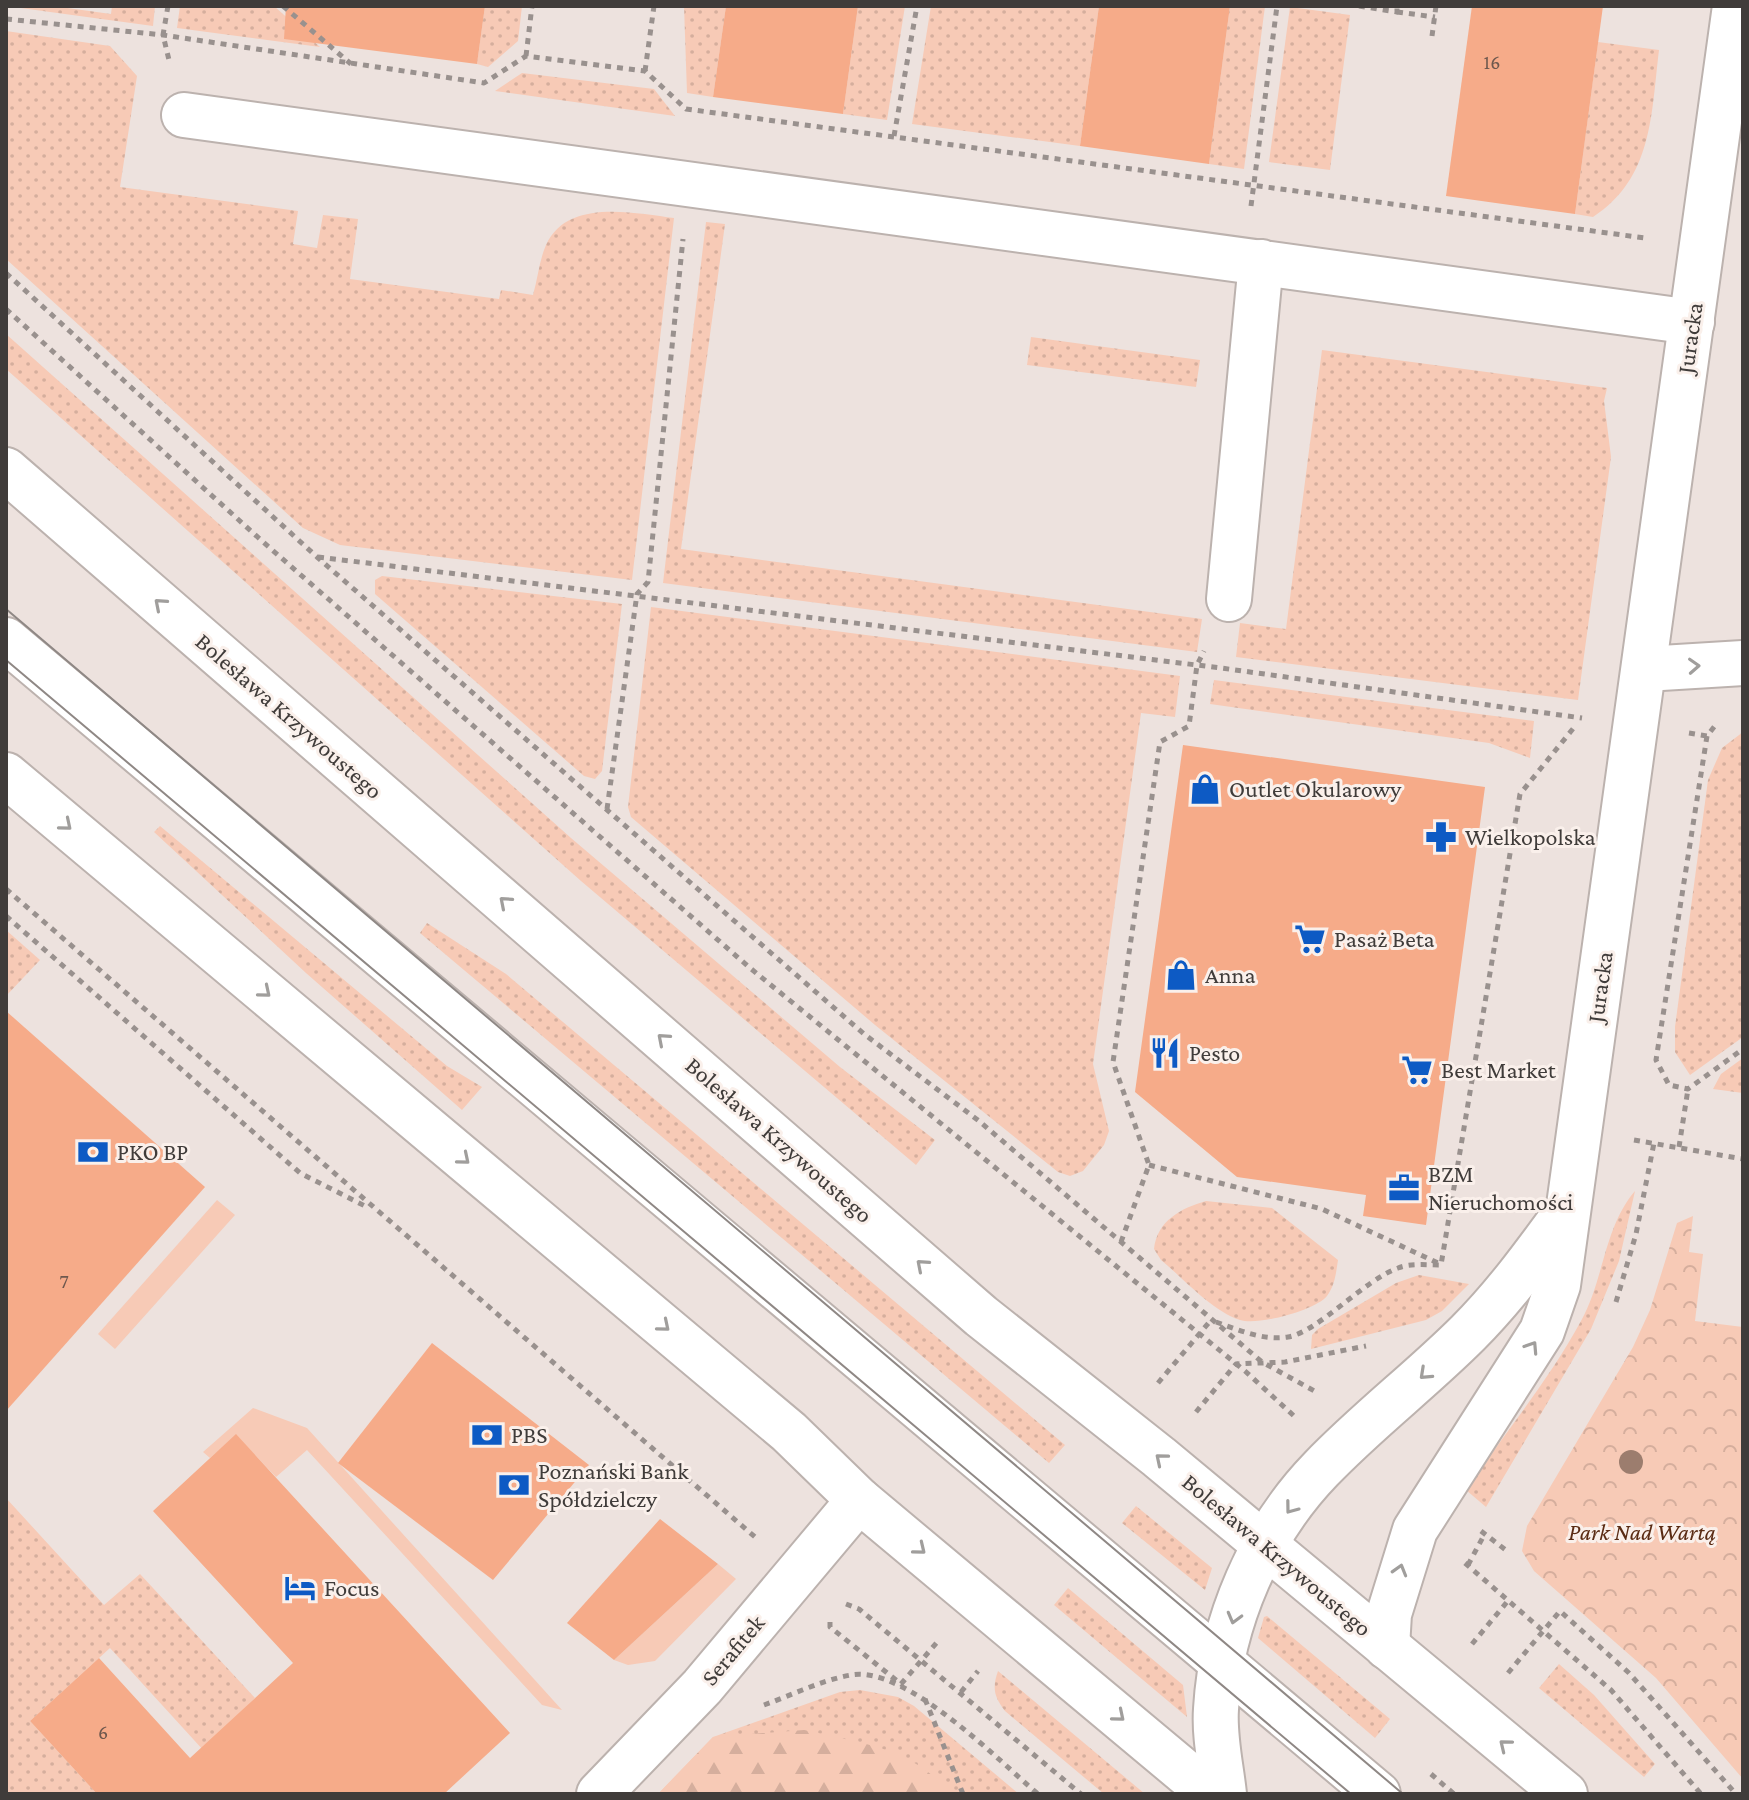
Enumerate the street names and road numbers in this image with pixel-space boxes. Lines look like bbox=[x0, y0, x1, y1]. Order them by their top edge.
street label: Juracka bbox=[1671, 301, 1708, 377]
street label: Bolesława Krzywoustego bbox=[190, 627, 388, 804]
street label: Juracka bbox=[1581, 950, 1618, 1026]
street label: Bolesława Krzywoustego bbox=[680, 1051, 878, 1228]
street label: Bolesława Krzywoustego bbox=[1177, 1468, 1377, 1642]
street label: Serafitek bbox=[695, 1609, 770, 1690]

